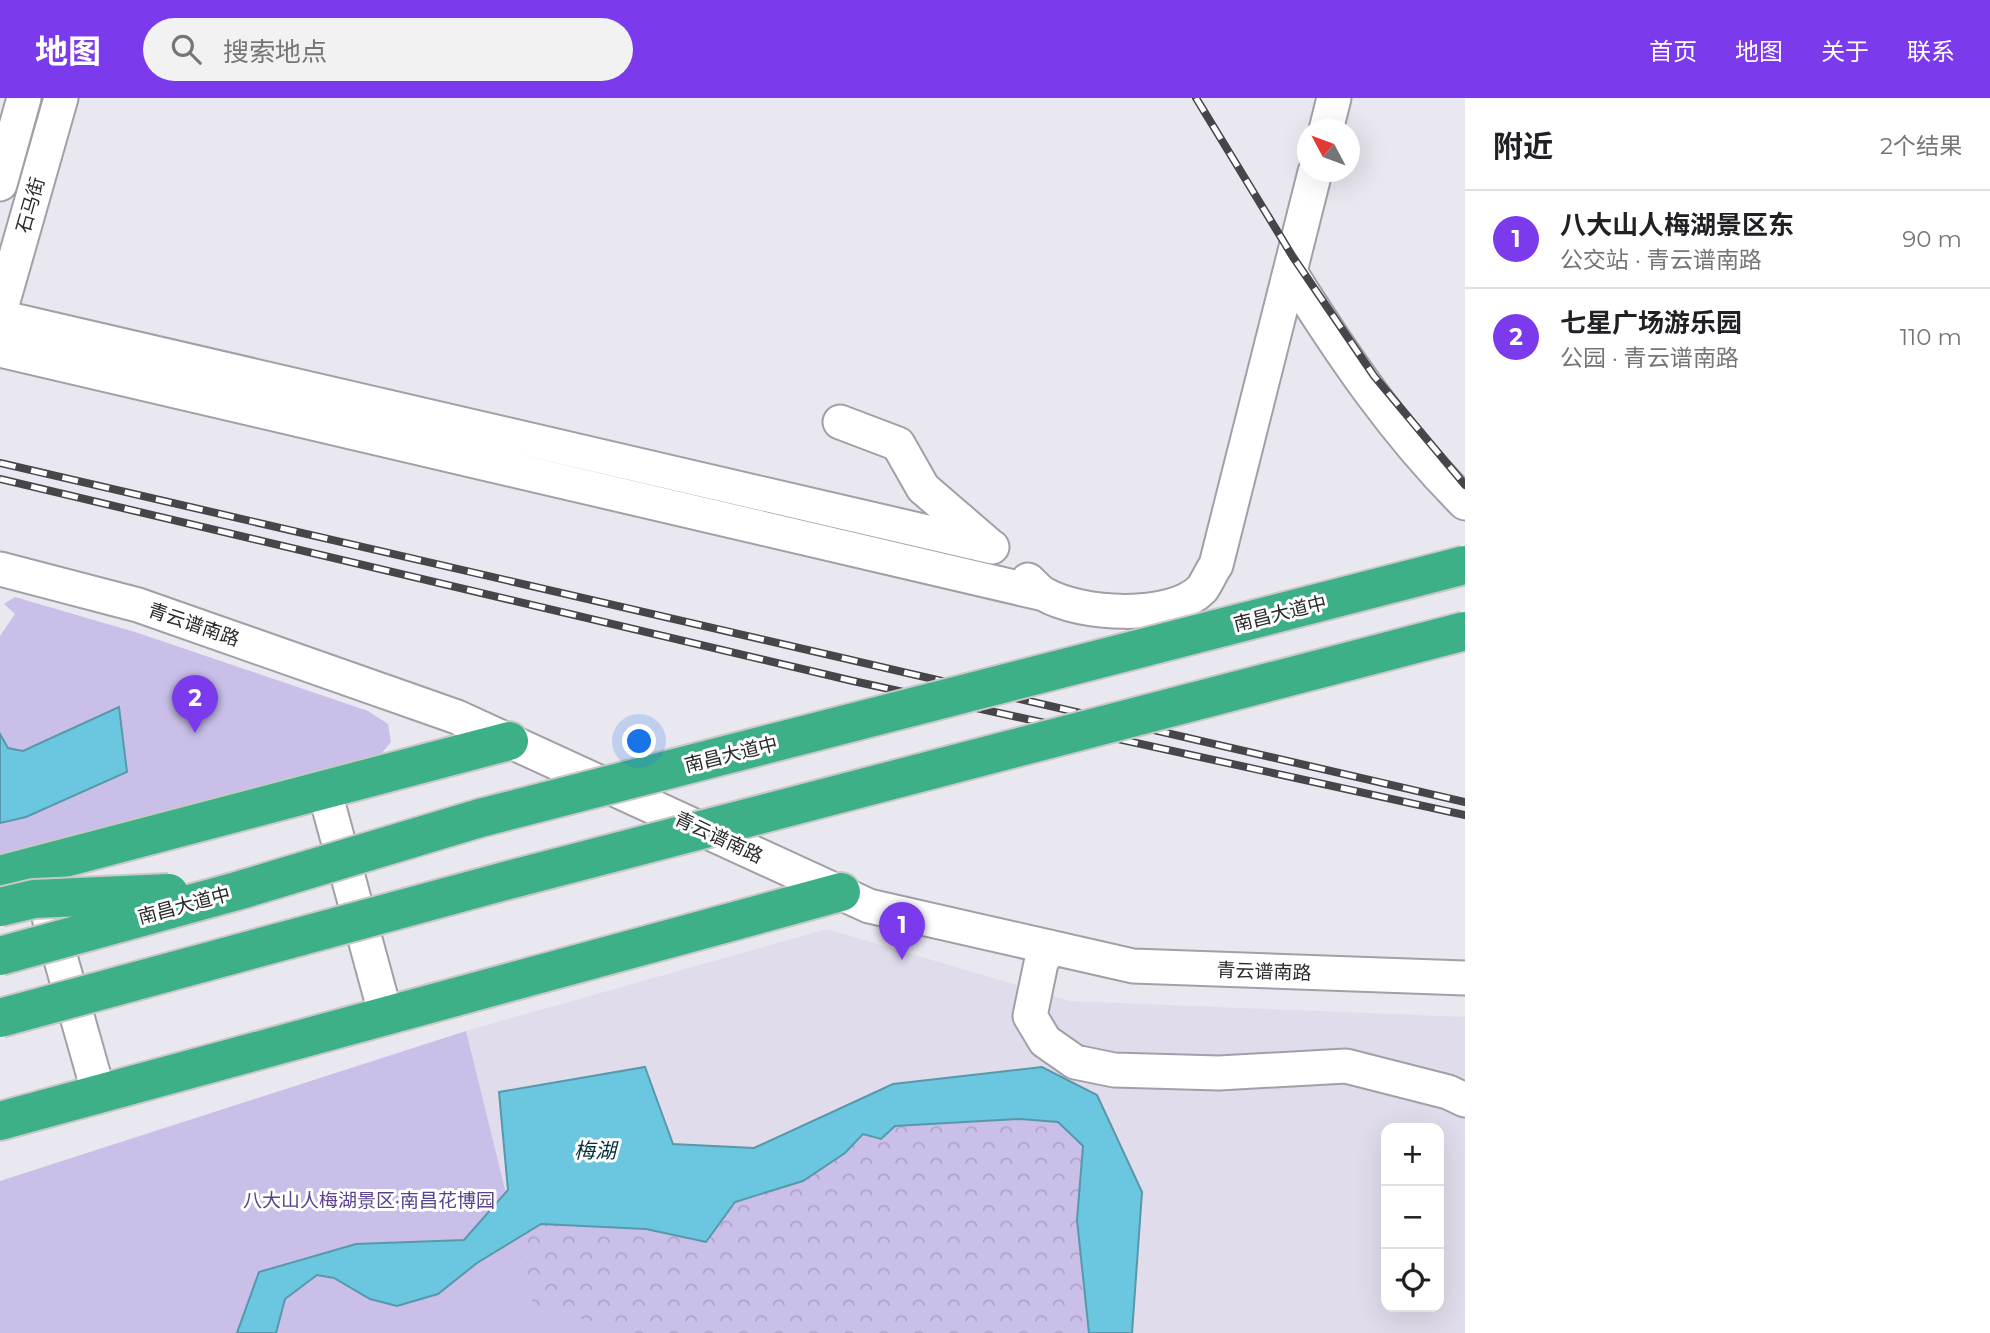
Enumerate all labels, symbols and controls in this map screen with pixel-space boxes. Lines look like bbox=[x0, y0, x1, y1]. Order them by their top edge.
search box bbox=[143, 18, 633, 81]
icon: search bbox=[167, 30, 205, 68]
text: 地图 bbox=[35, 31, 101, 71]
text: 搜索地点 bbox=[223, 36, 327, 68]
text: 首页 bbox=[1649, 37, 1697, 66]
text: 地图 bbox=[1735, 37, 1783, 66]
text: 关于 bbox=[1821, 37, 1869, 66]
text: 联系 bbox=[1907, 37, 1955, 66]
north arrow bbox=[1297, 119, 1360, 182]
text: 附近 bbox=[1493, 128, 1553, 165]
text: 2个结果 bbox=[1880, 132, 1962, 160]
street label: 石马街 bbox=[12, 175, 49, 236]
text: 八大山人梅湖景区东 bbox=[1560, 209, 1794, 241]
text: 1 bbox=[1511, 225, 1521, 253]
text: 90 m bbox=[1902, 225, 1962, 253]
text: 公交站 · 青云谱南路 bbox=[1560, 246, 1762, 274]
text: 七星广场游乐园 bbox=[1560, 307, 1742, 339]
text: 2 bbox=[1509, 323, 1523, 351]
text: 110 m bbox=[1900, 323, 1962, 351]
text: 公园 · 青云谱南路 bbox=[1560, 344, 1739, 372]
street label: 南昌大道中 bbox=[1231, 591, 1329, 636]
street label: 青云谱南路 bbox=[145, 598, 243, 651]
pin: 2 bbox=[172, 675, 218, 733]
your location bbox=[622, 724, 656, 758]
street label: 南昌大道中 bbox=[682, 732, 780, 777]
street label: 青云谱南路 bbox=[671, 807, 767, 868]
street label: 南昌大道中 bbox=[135, 882, 233, 929]
pin: 1 bbox=[879, 902, 925, 960]
street label: 青云谱南路 bbox=[1216, 958, 1312, 985]
map controls bbox=[1381, 1123, 1444, 1312]
button: + bbox=[1381, 1123, 1444, 1186]
water label: 梅湖 bbox=[574, 1138, 619, 1163]
button: − bbox=[1381, 1186, 1444, 1249]
park label: 八大山人梅湖景区·南昌花博园 bbox=[243, 1189, 495, 1212]
button: locate bbox=[1381, 1249, 1444, 1312]

